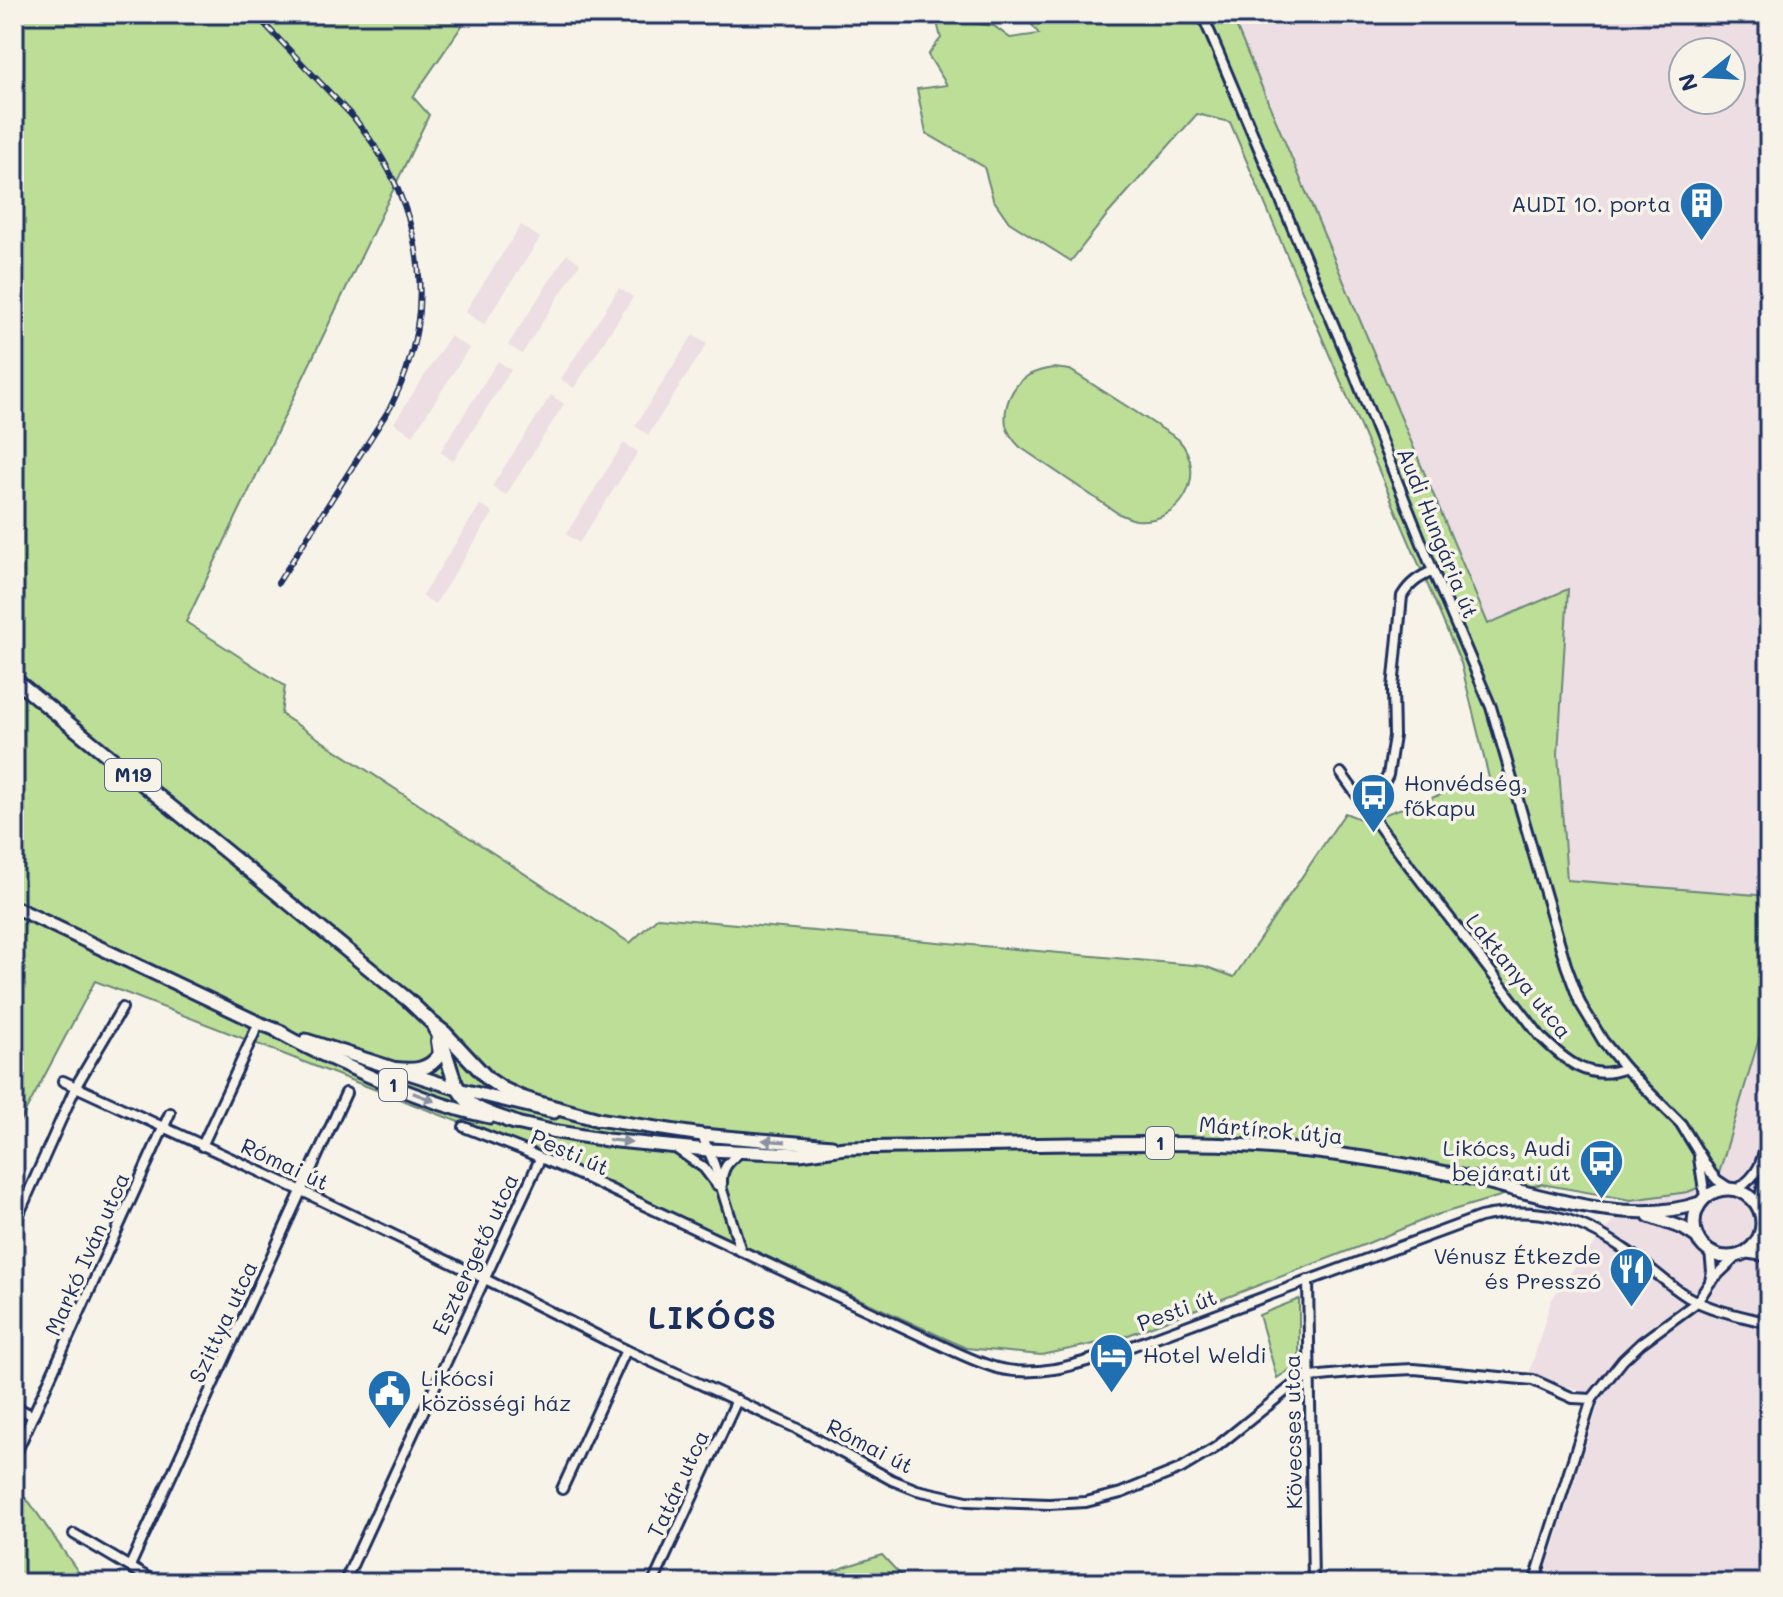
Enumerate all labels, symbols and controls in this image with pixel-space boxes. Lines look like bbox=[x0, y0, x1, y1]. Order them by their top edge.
north arrow bbox=[1667, 36, 1747, 116]
text: N bbox=[1671, 70, 1704, 95]
building icon: AUDI 10. porta bbox=[1678, 180, 1726, 243]
place label: AUDI 10. porta bbox=[1511, 189, 1671, 218]
street label: Audi Hungária út bbox=[1391, 443, 1486, 622]
road number: M19 bbox=[105, 759, 161, 791]
place label: Honvédség, főkapu bbox=[1404, 768, 1528, 822]
bus stop icon: Honvédség, főkapu bbox=[1349, 772, 1397, 835]
street label: Laktanya utca bbox=[1460, 907, 1579, 1044]
road number: 1 bbox=[379, 1069, 407, 1101]
one-way arrow bbox=[412, 1091, 436, 1104]
street label: Mártírok útja bbox=[1198, 1109, 1344, 1150]
street label: Pesti út bbox=[526, 1121, 614, 1182]
road number: 1 bbox=[1146, 1127, 1174, 1159]
street label: Római út bbox=[237, 1131, 334, 1197]
place label: Likócs, Audi bejárati út bbox=[1443, 1133, 1571, 1187]
one-way arrow bbox=[761, 1134, 786, 1147]
one-way arrow bbox=[608, 1135, 633, 1148]
bus stop icon: Likócs, Audi bejárati út bbox=[1578, 1137, 1626, 1200]
street label: Markó Iván utca bbox=[38, 1168, 136, 1340]
street label: Esztergető utca bbox=[425, 1169, 525, 1339]
place label: Vénusz Étkezde és Presszó bbox=[1433, 1241, 1601, 1295]
restaurant icon: Vénusz Étkezde és Presszó bbox=[1608, 1245, 1656, 1308]
street label: Szittya utca bbox=[182, 1256, 263, 1387]
street label: Pesti út bbox=[1133, 1282, 1221, 1337]
district label: LIKÓCS bbox=[648, 1297, 778, 1337]
hotel icon: Hotel Weldi bbox=[1088, 1331, 1136, 1394]
place label: Hotel Weldi bbox=[1143, 1340, 1267, 1369]
street label: Kövecses utca bbox=[1277, 1354, 1308, 1510]
place label: Likócsi közösségi ház bbox=[421, 1363, 571, 1417]
public building icon: Likócsi közösségi ház bbox=[366, 1367, 414, 1430]
street label: Római út bbox=[822, 1411, 919, 1480]
street label: Tatár utca bbox=[640, 1425, 715, 1542]

